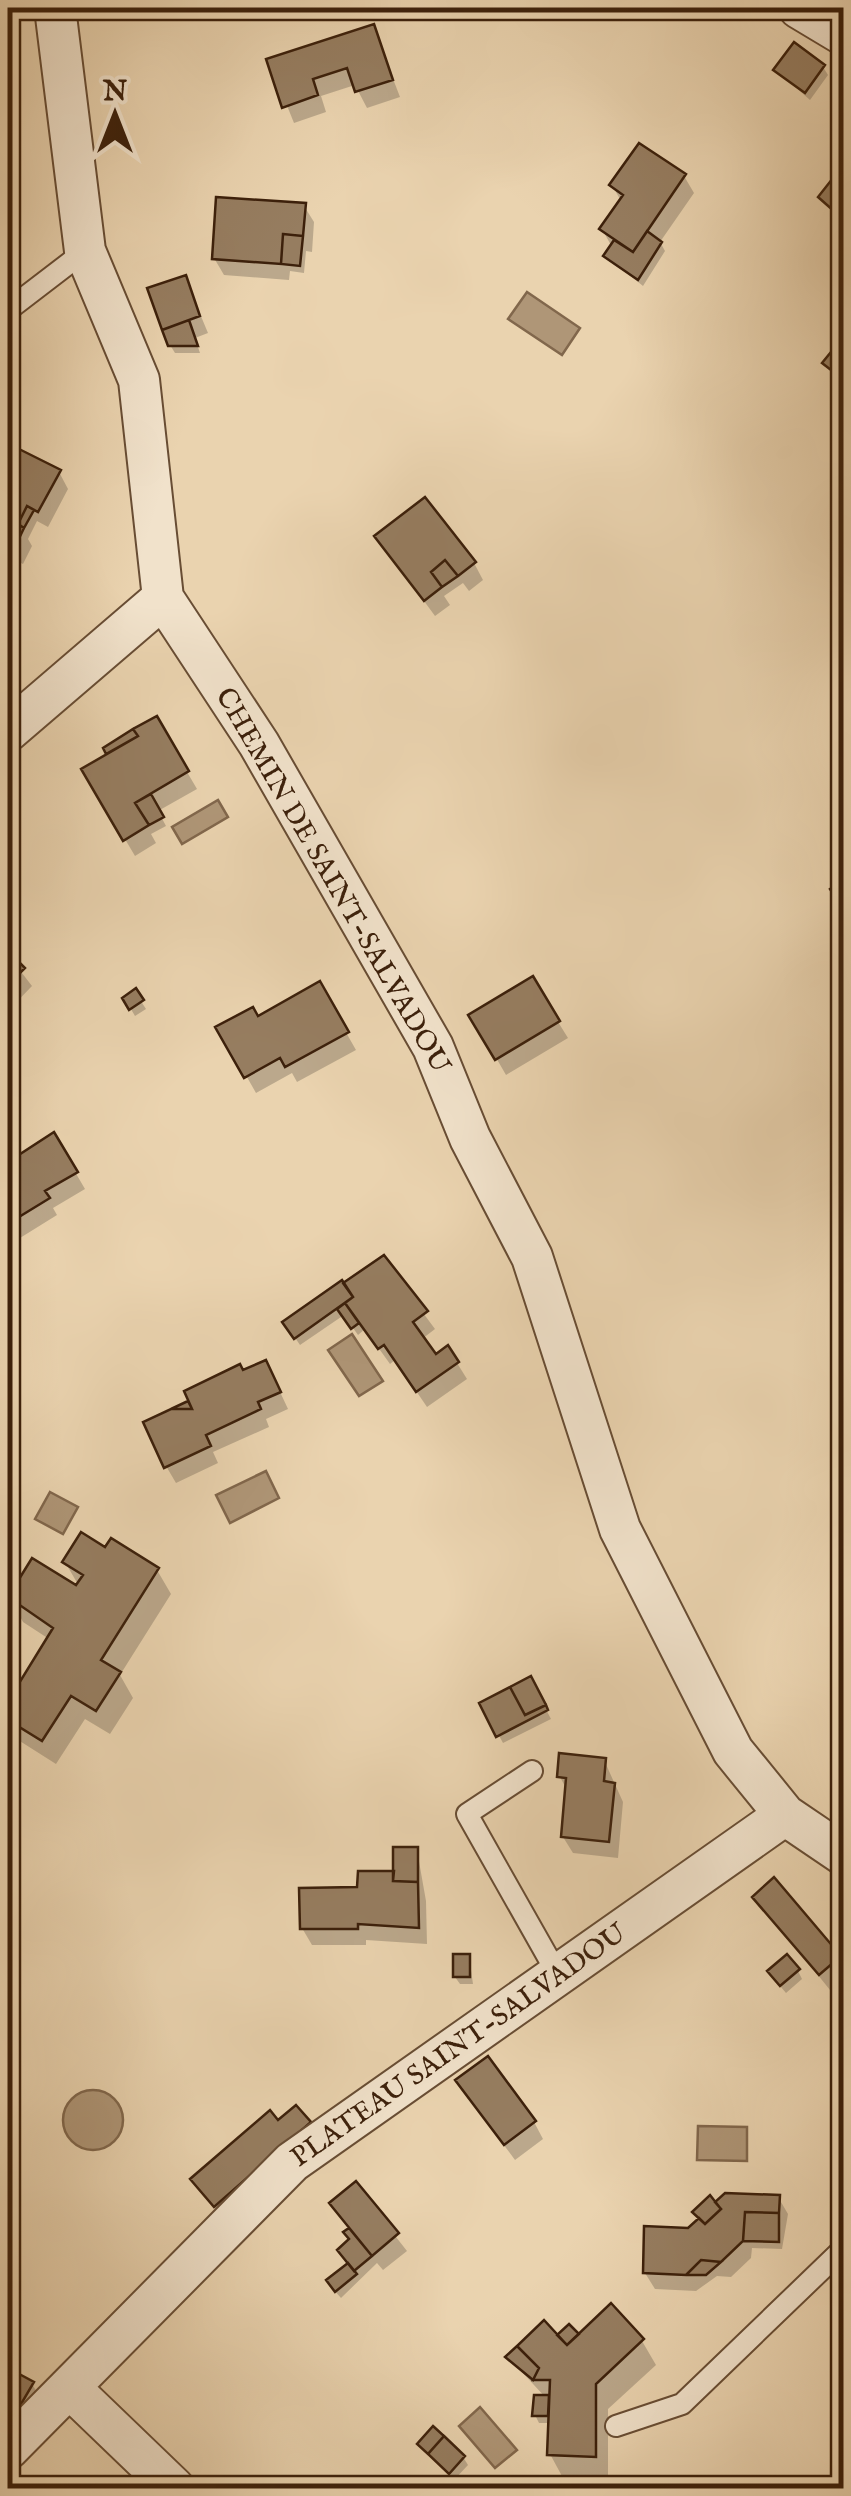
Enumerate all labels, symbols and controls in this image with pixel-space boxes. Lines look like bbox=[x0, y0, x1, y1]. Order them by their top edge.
north arrow bbox=[65, 65, 165, 165]
text: N bbox=[102, 75, 127, 110]
street label: CHEMIN DE SAINT-SALVADOU bbox=[207, 682, 457, 1081]
street label: PLATEAU SAINT-SALVADOU bbox=[284, 1916, 634, 2176]

